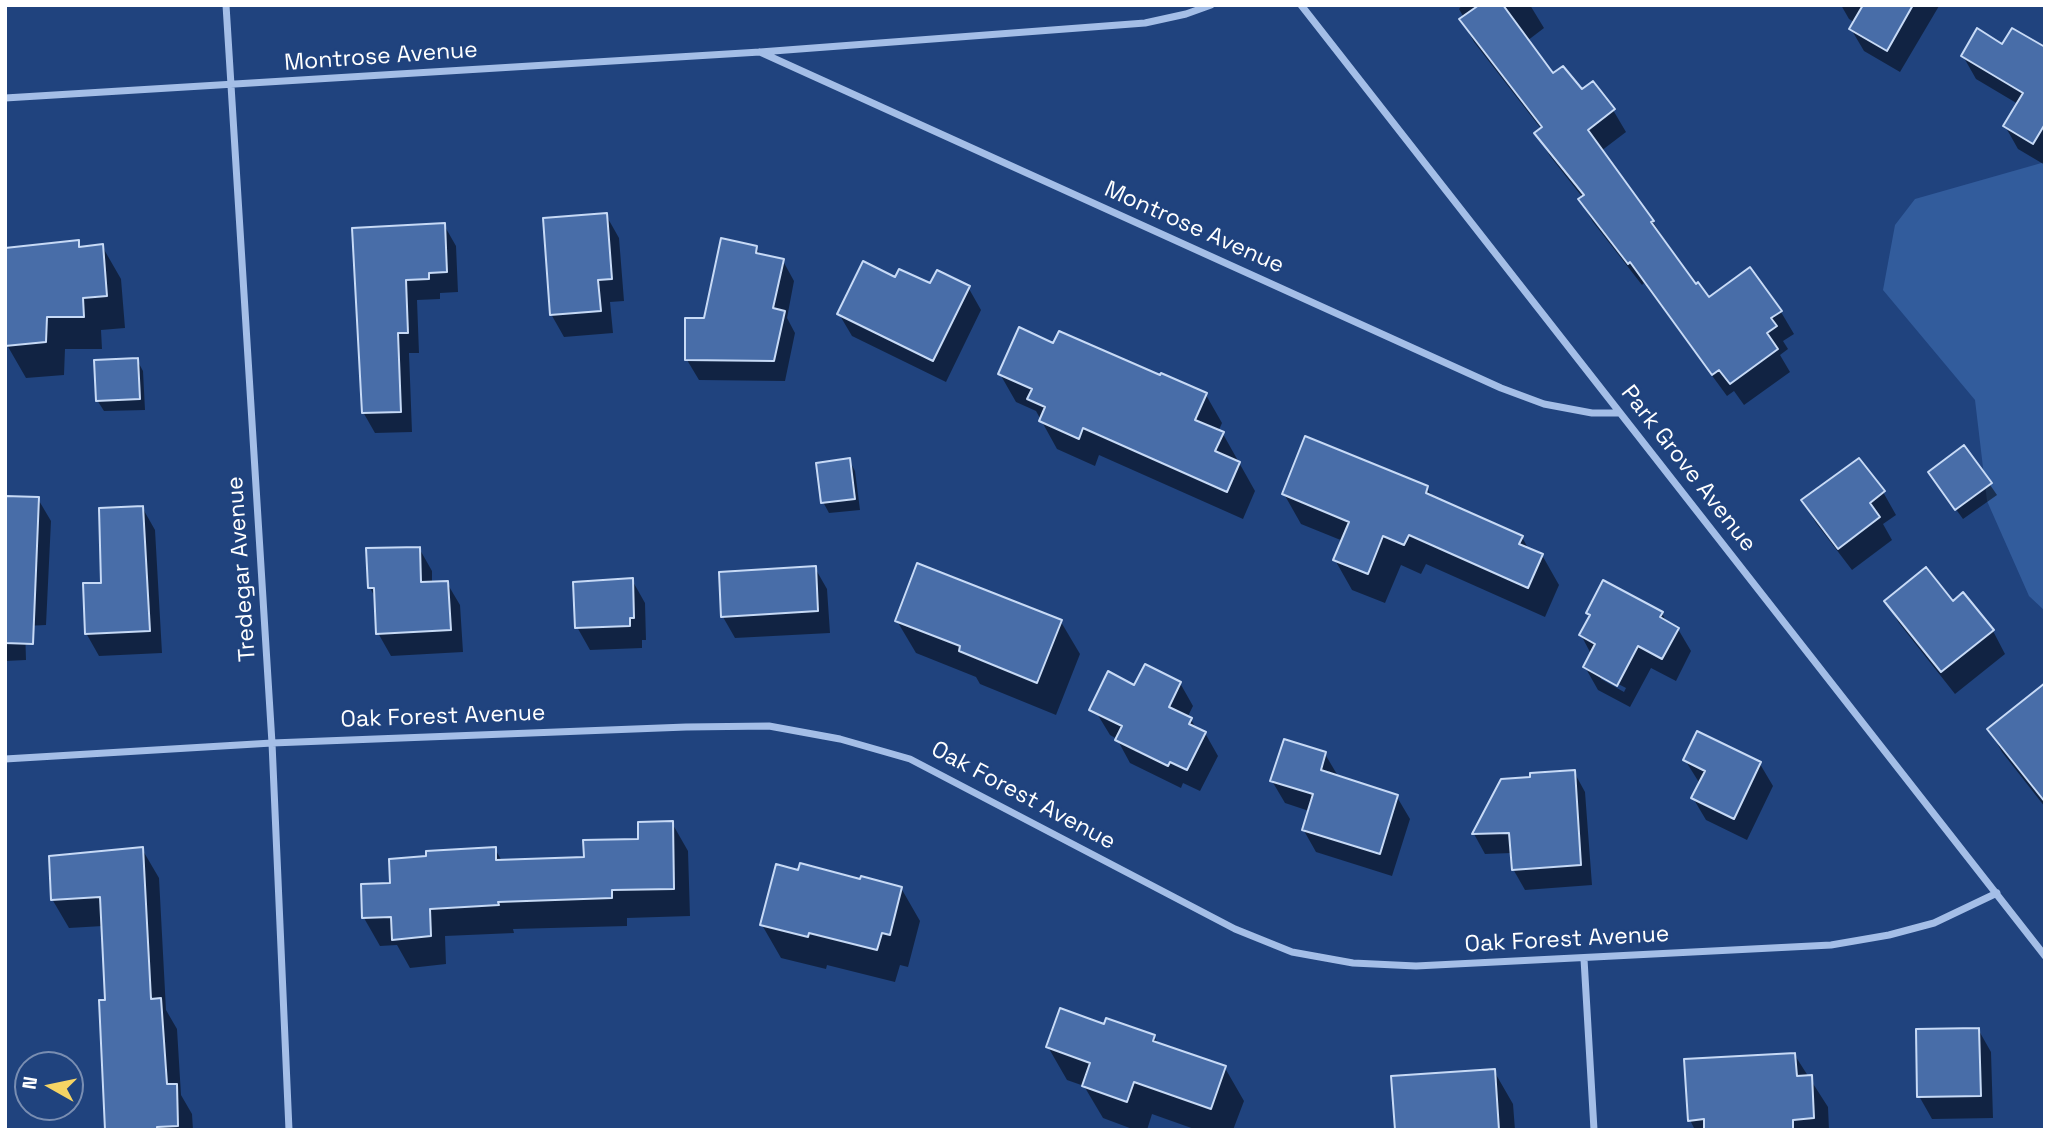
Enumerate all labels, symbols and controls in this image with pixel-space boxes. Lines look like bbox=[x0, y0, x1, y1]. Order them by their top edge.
street label: Montrose Avenue bbox=[283, 36, 479, 78]
street label: Montrose Avenue bbox=[1100, 176, 1288, 280]
street label: Park Grove Avenue bbox=[1614, 380, 1762, 558]
street label: Tredegar Avenue bbox=[222, 475, 262, 663]
street label: Oak Forest Avenue bbox=[340, 700, 546, 734]
street label: Oak Forest Avenue bbox=[926, 736, 1120, 856]
street label: Oak Forest Avenue bbox=[1464, 921, 1670, 959]
north arrow bbox=[14, 1051, 84, 1121]
text: N bbox=[16, 1075, 43, 1091]

